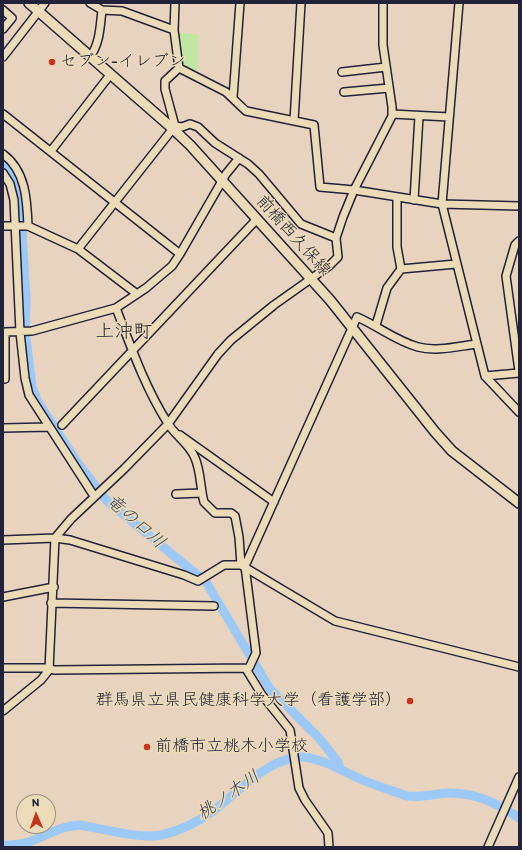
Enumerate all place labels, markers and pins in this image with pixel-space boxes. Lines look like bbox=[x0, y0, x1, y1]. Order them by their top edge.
place label: セブン-イレブン bbox=[60, 52, 186, 72]
marker: セブン-イレブン bbox=[47, 57, 57, 67]
place label: 群馬県立県民健康科学大学（看護学部） bbox=[96, 691, 402, 711]
marker: 群馬県立県民健康科学大学（看護学部） bbox=[405, 696, 415, 706]
place label: 前橋市立桃木小学校 bbox=[155, 737, 308, 757]
marker: 前橋市立桃木小学校 bbox=[142, 742, 152, 752]

